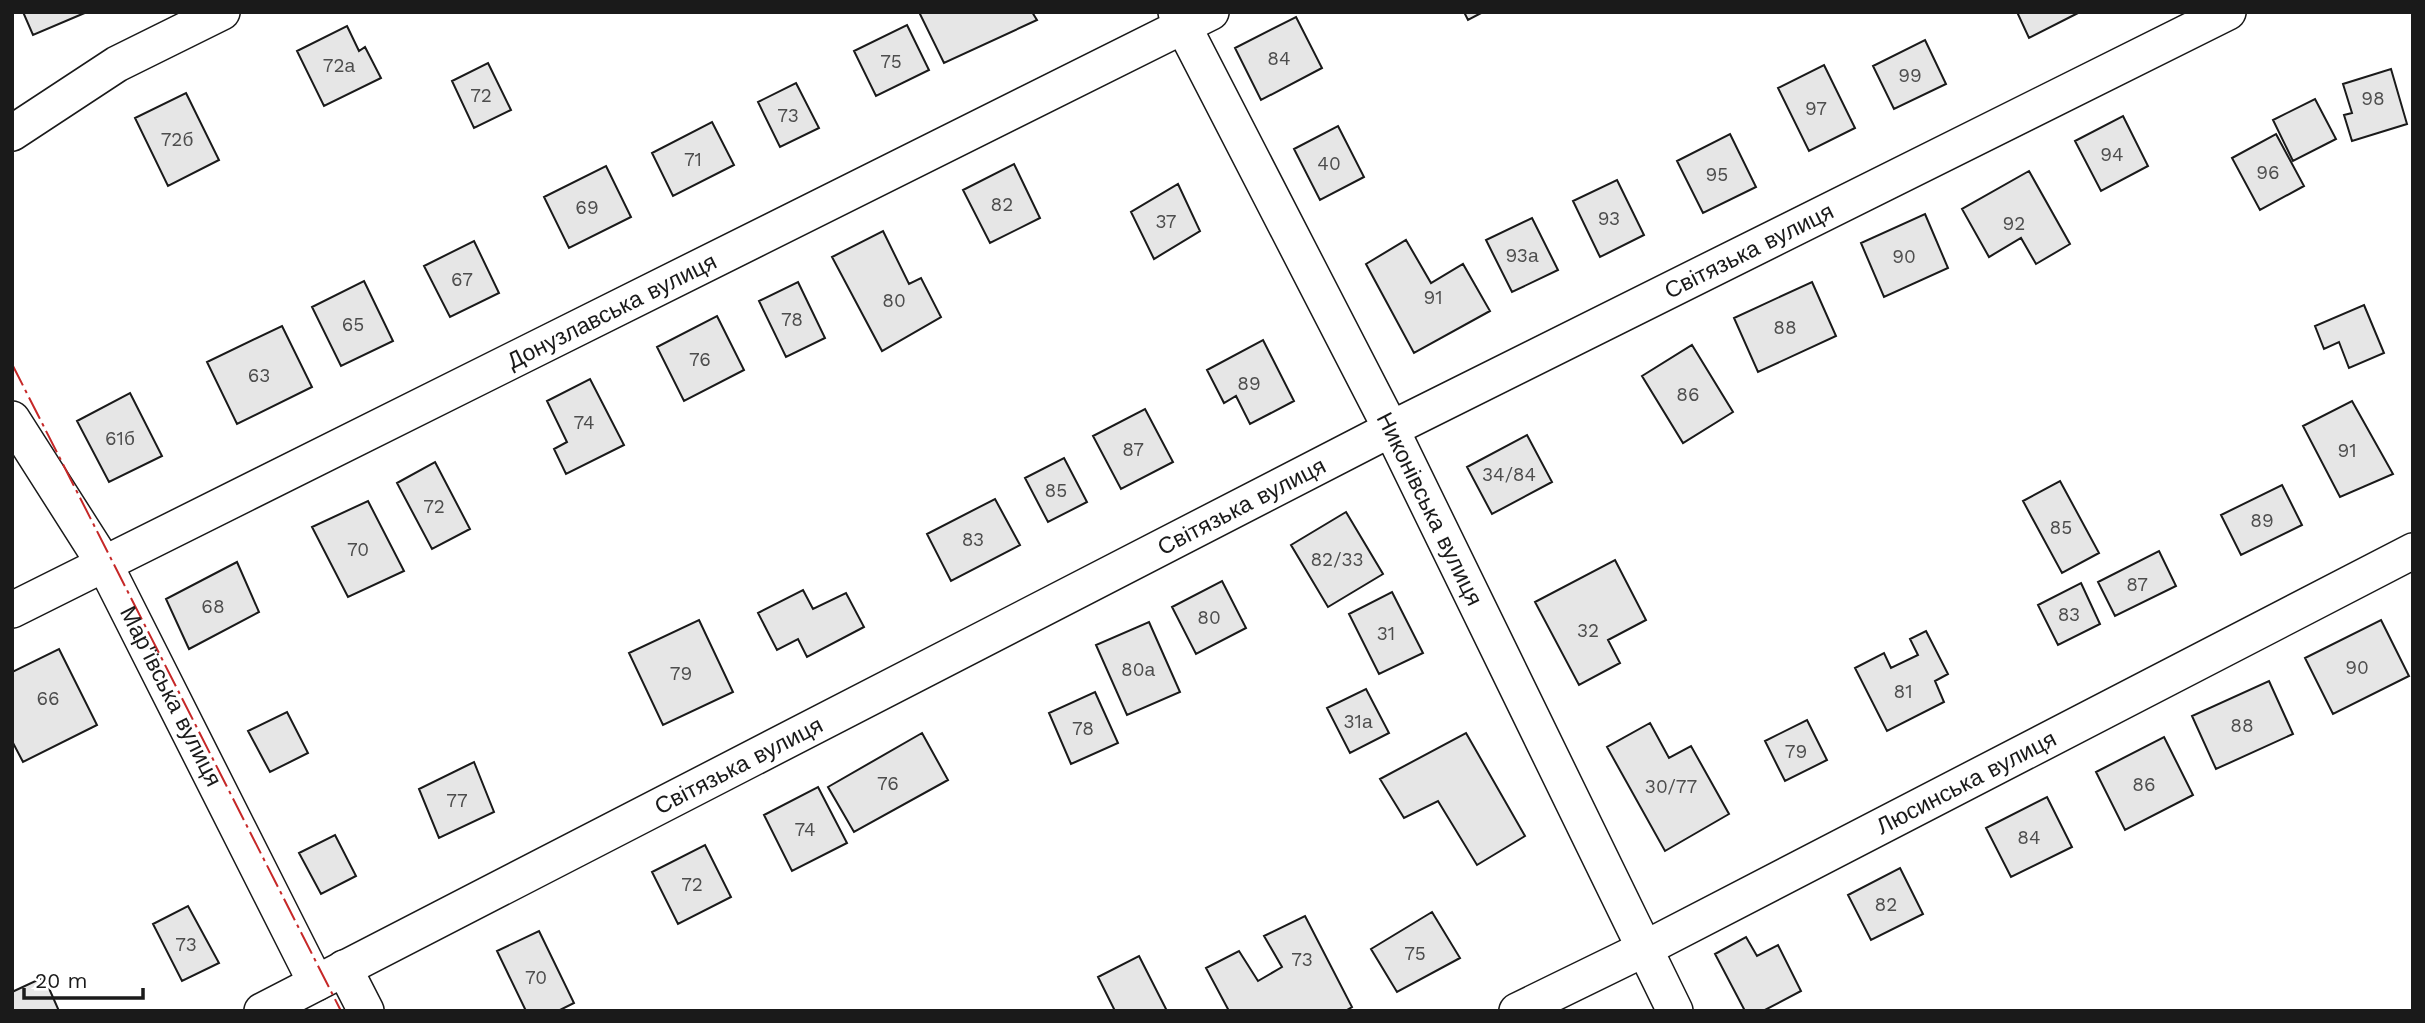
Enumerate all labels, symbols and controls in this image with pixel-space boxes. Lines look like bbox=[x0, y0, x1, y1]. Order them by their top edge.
house number: 84 bbox=[1267, 47, 1291, 70]
house number: 75 bbox=[880, 50, 902, 73]
house number: 72а bbox=[323, 54, 356, 77]
house number: 99 bbox=[1898, 64, 1922, 87]
house number: 72 bbox=[470, 84, 492, 107]
house number: 98 bbox=[2361, 87, 2385, 110]
house number: 97 bbox=[1805, 97, 1827, 120]
house number: 73 bbox=[777, 104, 799, 127]
house number: 72б bbox=[161, 128, 193, 151]
house number: 94 bbox=[2100, 143, 2124, 166]
house number: 71 bbox=[684, 148, 702, 171]
house number: 40 bbox=[1317, 152, 1341, 175]
house number: 96 bbox=[2256, 161, 2280, 184]
house number: 95 bbox=[1706, 163, 1728, 186]
house number: 82 bbox=[991, 193, 1013, 216]
house number: 69 bbox=[575, 196, 599, 219]
street label: Світязька вулиця bbox=[1660, 198, 1838, 305]
house number: 93 bbox=[1598, 207, 1620, 230]
house number: 37 bbox=[1156, 210, 1176, 233]
house number: 92 bbox=[2003, 212, 2025, 235]
house number: 93а bbox=[1506, 244, 1539, 267]
house number: 90 bbox=[1892, 245, 1916, 268]
street label: Донузлавська вулиця bbox=[503, 248, 721, 375]
house number: 67 bbox=[451, 268, 473, 291]
house number: 91 bbox=[1423, 286, 1443, 309]
house number: 80 bbox=[882, 289, 906, 312]
house number: 78 bbox=[781, 308, 803, 331]
house number: 65 bbox=[342, 313, 364, 336]
house number: 88 bbox=[1773, 316, 1797, 339]
house number: 76 bbox=[689, 348, 711, 371]
house number: 63 bbox=[248, 364, 270, 387]
house number: 89 bbox=[1237, 372, 1261, 395]
house number: 86 bbox=[1676, 383, 1700, 406]
street label: Никонівська вулиця bbox=[1371, 408, 1488, 610]
house number: 74 bbox=[574, 411, 595, 434]
house number: 61б bbox=[105, 427, 135, 450]
house number: 87 bbox=[1122, 438, 1144, 461]
house number: 91 bbox=[2337, 439, 2357, 462]
street label: Світязька вулиця bbox=[1153, 452, 1330, 561]
house number: 34/84 bbox=[1482, 463, 1536, 486]
house number: 85 bbox=[1045, 479, 1067, 502]
house number: 72 bbox=[423, 495, 445, 518]
house number: 89 bbox=[2250, 509, 2274, 532]
house number: 85 bbox=[2050, 516, 2072, 539]
house number: 83 bbox=[962, 528, 984, 551]
house number: 70 bbox=[347, 538, 369, 561]
house number: 82/33 bbox=[1310, 548, 1364, 571]
house number: 87 bbox=[2126, 573, 2148, 596]
house number: 68 bbox=[201, 595, 225, 618]
street label: Мар'ївська вулиця bbox=[114, 602, 227, 791]
house number: 83 bbox=[2058, 603, 2080, 626]
house number: 80 bbox=[1197, 606, 1221, 629]
house number: 32 bbox=[1577, 619, 1599, 642]
house number: 31 bbox=[1377, 622, 1395, 645]
house number: 90 bbox=[2345, 656, 2369, 679]
house number: 80а bbox=[1121, 658, 1155, 681]
house number: 79 bbox=[670, 662, 692, 685]
house number: 81 bbox=[1893, 680, 1913, 703]
house number: 66 bbox=[36, 687, 60, 710]
house number: 31а bbox=[1343, 710, 1373, 733]
street label: Світязька вулиця bbox=[650, 711, 827, 820]
house number: 88 bbox=[2230, 714, 2254, 737]
house number: 78 bbox=[1072, 717, 1094, 740]
street label: Люсинська вулиця bbox=[1872, 725, 2061, 840]
house number: 79 bbox=[1785, 740, 1807, 763]
house number: 76 bbox=[877, 772, 899, 795]
house number: 86 bbox=[2132, 773, 2156, 796]
house number: 30/77 bbox=[1645, 775, 1697, 798]
house number: 77 bbox=[446, 789, 468, 812]
house number: 74 bbox=[795, 818, 816, 841]
house number: 84 bbox=[2017, 826, 2041, 849]
house number: 72 bbox=[681, 873, 703, 896]
house number: 82 bbox=[1875, 893, 1897, 916]
house number: 73 bbox=[175, 933, 197, 956]
house number: 75 bbox=[1404, 942, 1426, 965]
house number: 73 bbox=[1291, 948, 1313, 971]
scale bar bbox=[24, 956, 144, 1000]
house number: 70 bbox=[525, 966, 547, 989]
text: 20 m bbox=[35, 968, 87, 993]

